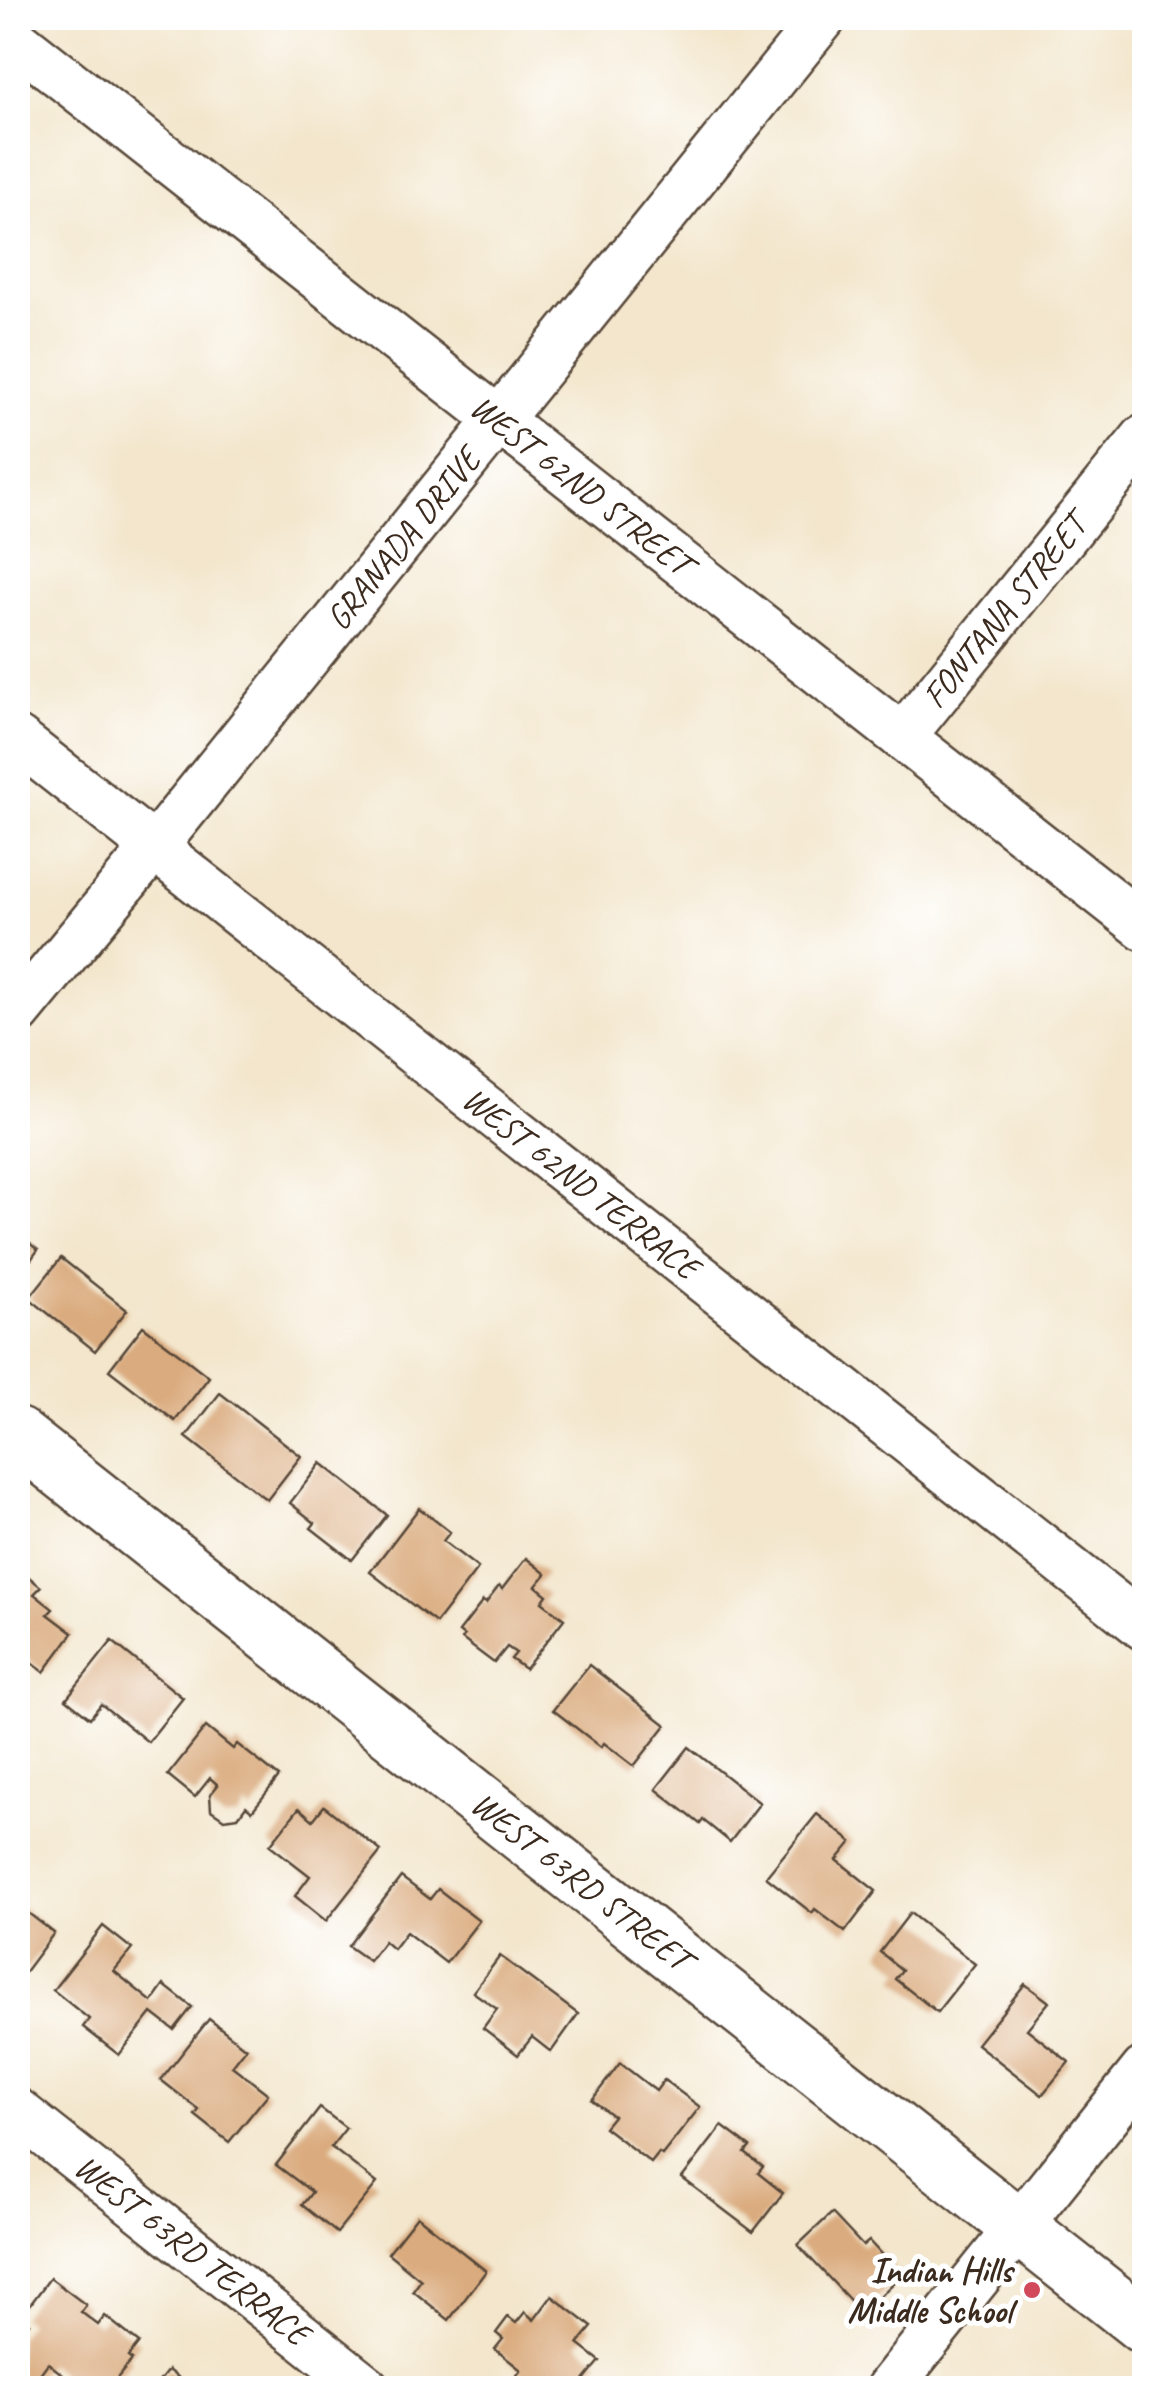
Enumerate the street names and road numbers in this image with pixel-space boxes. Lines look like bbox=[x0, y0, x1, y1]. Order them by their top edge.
street label: WEST 62ND STREET bbox=[461, 385, 708, 591]
street label: GRANADA DRIVE bbox=[316, 435, 493, 639]
street label: FONTANA STREET bbox=[912, 498, 1102, 717]
street label: WEST 62ND TERRACE bbox=[454, 1077, 712, 1292]
street label: WEST 63RD STREET bbox=[462, 1781, 707, 1986]
street label: WEST 63RD TERRACE bbox=[65, 2144, 322, 2359]

